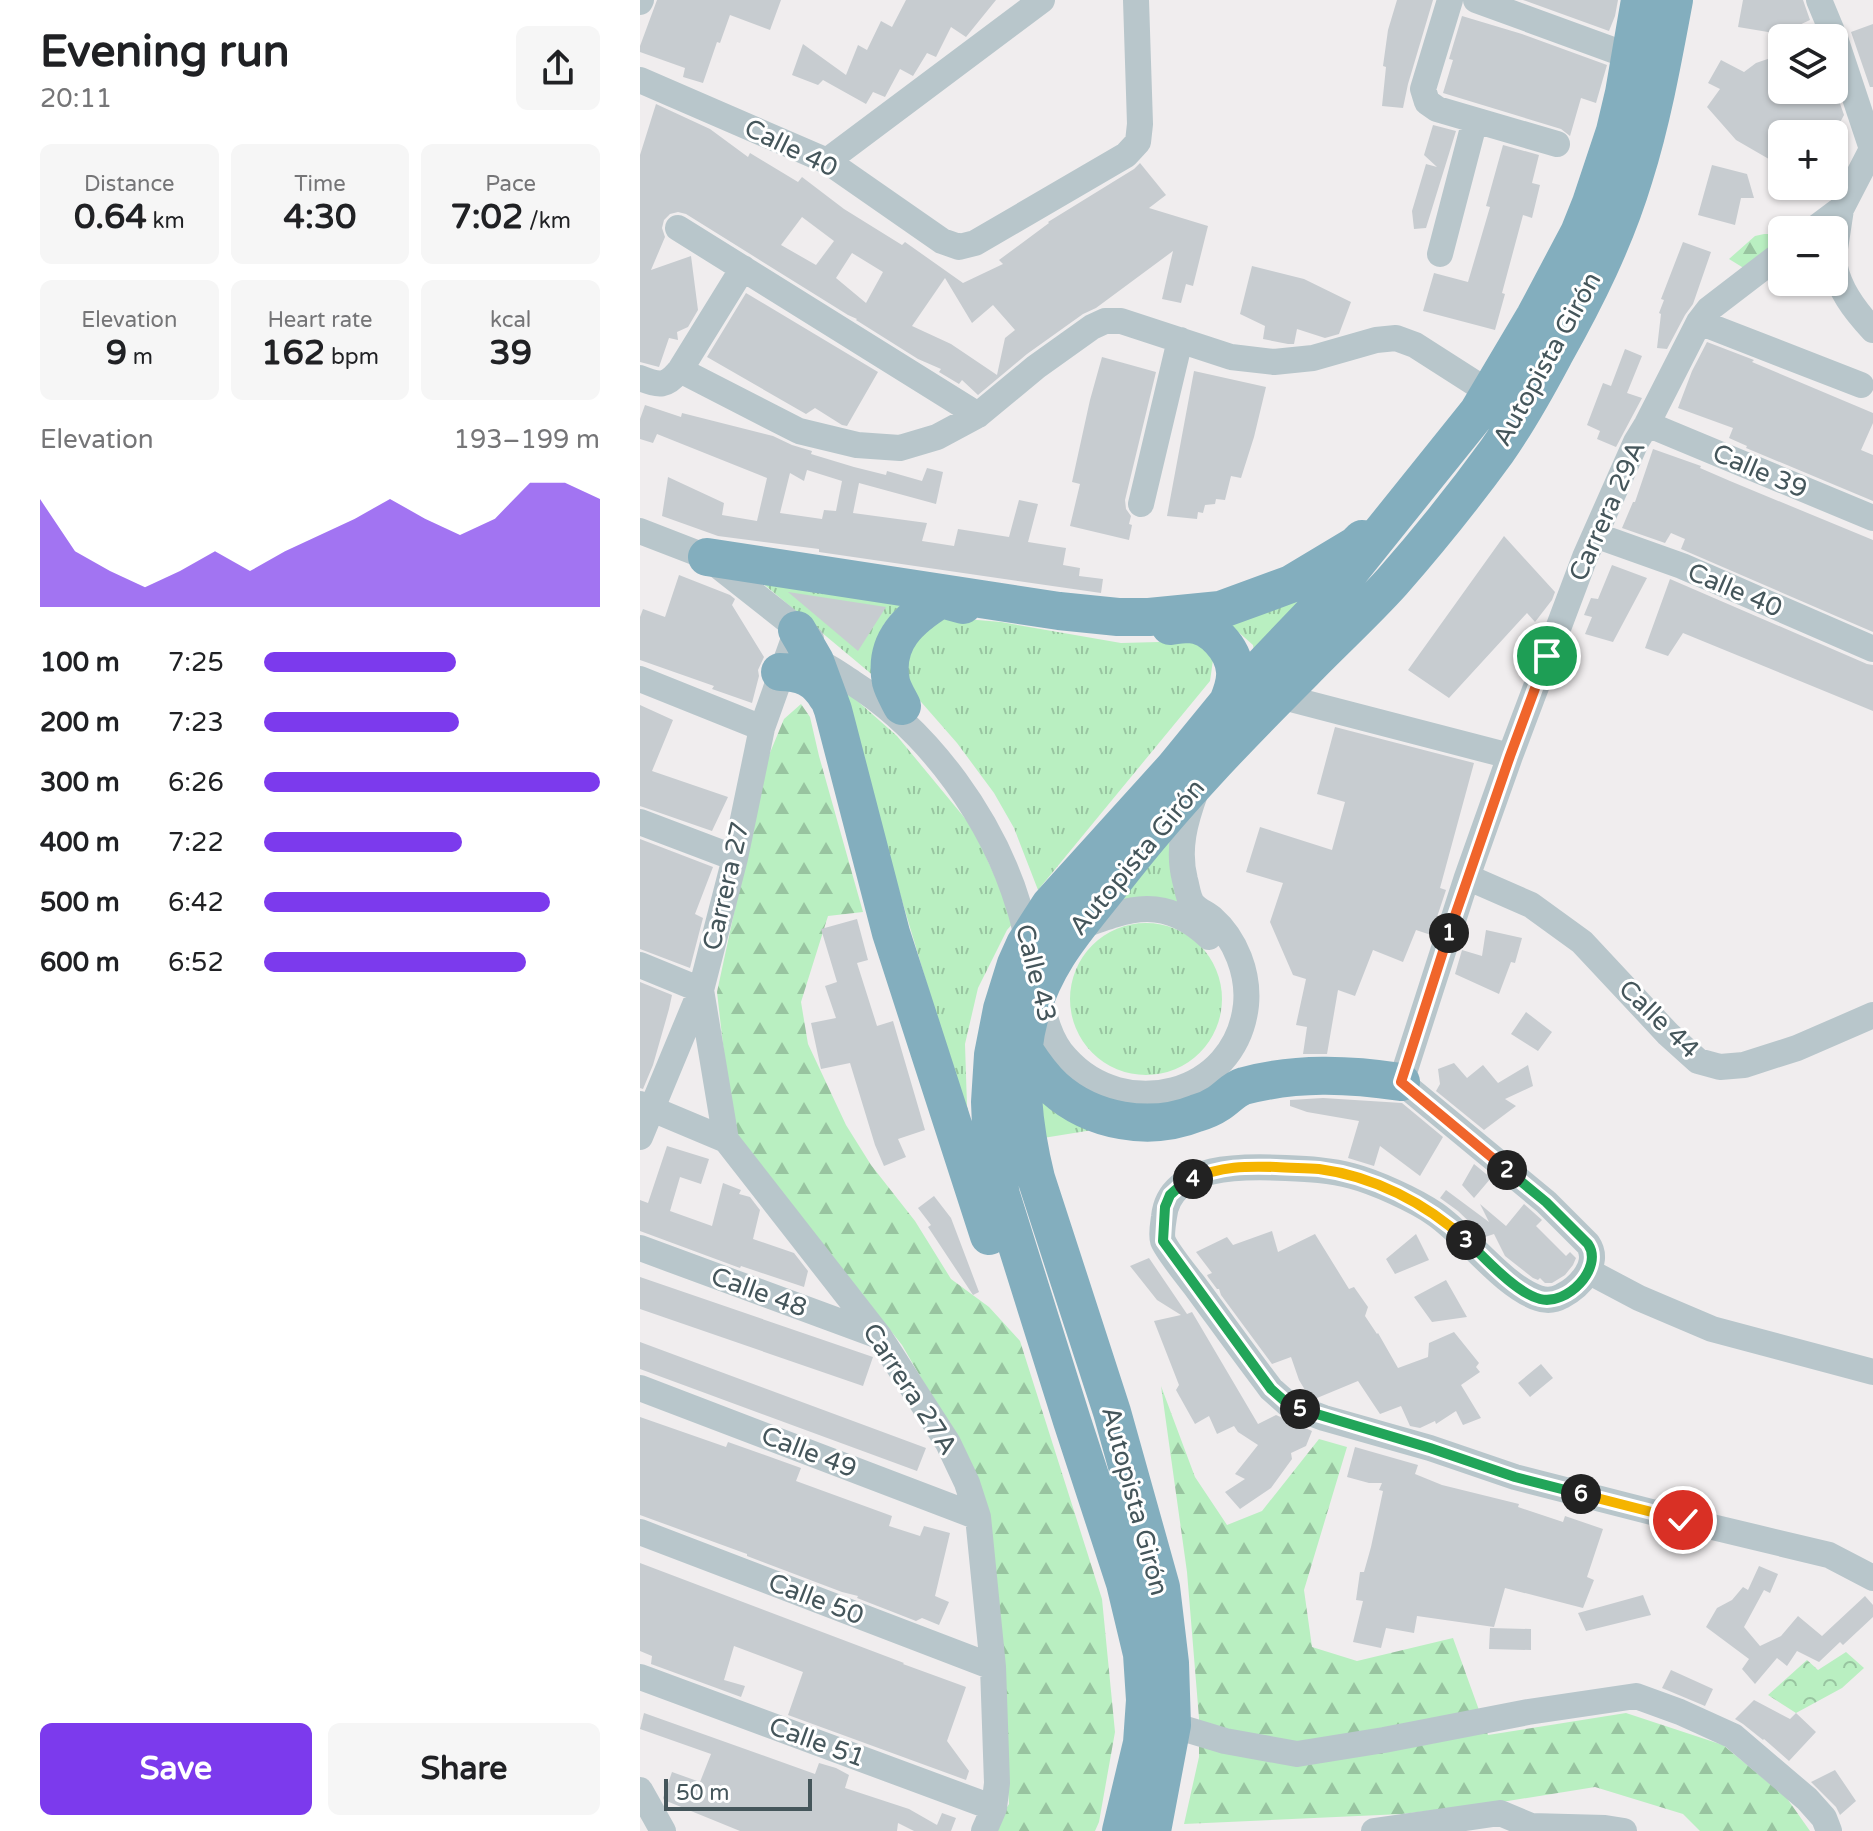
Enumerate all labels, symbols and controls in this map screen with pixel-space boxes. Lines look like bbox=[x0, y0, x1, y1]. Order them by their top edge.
map controls bbox=[1768, 24, 1848, 296]
button: layers bbox=[1768, 24, 1848, 104]
text: Evening run bbox=[40, 26, 289, 79]
button: share bbox=[516, 26, 600, 110]
text: 20:11 bbox=[40, 83, 112, 114]
street label: Calle 40 bbox=[739, 112, 843, 184]
button: + bbox=[1768, 120, 1848, 200]
text: Distance bbox=[84, 171, 175, 197]
text: Time bbox=[294, 171, 346, 197]
text: Pace bbox=[485, 171, 536, 197]
text: 0.64 bbox=[74, 197, 147, 238]
text: 4:30 bbox=[284, 197, 356, 238]
text: 7:02 bbox=[450, 197, 523, 238]
text: km bbox=[147, 208, 185, 234]
text: /km bbox=[523, 208, 571, 234]
button: − bbox=[1768, 216, 1848, 296]
street label: Autopista Girón bbox=[1486, 266, 1608, 452]
text: Elevation bbox=[81, 307, 177, 333]
text: Heart rate bbox=[268, 307, 372, 333]
text: kcal bbox=[490, 307, 531, 333]
text: 9 bbox=[106, 333, 127, 374]
text: 162 bbox=[261, 333, 325, 374]
text: 39 bbox=[489, 333, 532, 374]
text: m bbox=[127, 344, 153, 370]
text: bpm bbox=[325, 344, 379, 370]
text: Elevation bbox=[40, 424, 154, 455]
text: 193–199 m bbox=[454, 424, 600, 455]
street label: Carrera 29A bbox=[1562, 436, 1652, 586]
street label: Calle 39 bbox=[1708, 437, 1812, 505]
street label: Calle 40 bbox=[1683, 556, 1787, 624]
pin bbox=[1513, 622, 1581, 690]
icon: arrive bbox=[1525, 634, 1569, 678]
text: 100 m bbox=[40, 647, 120, 678]
text: 7:25 bbox=[168, 647, 224, 678]
text: 200 m bbox=[40, 707, 120, 738]
text: 7:23 bbox=[168, 707, 224, 738]
text: 300 m bbox=[40, 767, 120, 798]
text: 6:26 bbox=[168, 767, 224, 798]
street label: Autopista Girón bbox=[1063, 773, 1211, 941]
street label: Carrera 27 bbox=[696, 819, 756, 953]
text: 400 m bbox=[40, 827, 120, 858]
text: 7:22 bbox=[168, 827, 224, 858]
text: 500 m bbox=[40, 887, 120, 918]
text: 6:42 bbox=[168, 887, 224, 918]
pin: 1 bbox=[1429, 913, 1469, 953]
text: 1 bbox=[1442, 920, 1456, 946]
street label: Calle 43 bbox=[1009, 921, 1063, 1025]
text: 600 m bbox=[40, 947, 120, 978]
text: 6:52 bbox=[168, 947, 224, 978]
street label: Calle 44 bbox=[1612, 973, 1706, 1065]
pin: 2 bbox=[1487, 1150, 1527, 1190]
text: 2 bbox=[1500, 1157, 1514, 1183]
pin: 4 bbox=[1173, 1159, 1213, 1199]
text: 4 bbox=[1186, 1166, 1200, 1192]
pin: 3 bbox=[1446, 1220, 1486, 1260]
text: 3 bbox=[1459, 1227, 1473, 1253]
street label: Calle 48 bbox=[707, 1260, 811, 1324]
street label: Carrera 27A bbox=[856, 1318, 964, 1460]
pin: 5 bbox=[1280, 1389, 1320, 1429]
text: 5 bbox=[1293, 1396, 1307, 1422]
street label: Autopista Girón bbox=[1095, 1403, 1175, 1599]
street label: Calle 49 bbox=[757, 1420, 861, 1484]
pin: 6 bbox=[1561, 1474, 1601, 1514]
text: 6 bbox=[1574, 1481, 1588, 1507]
pin bbox=[1649, 1486, 1717, 1554]
icon: check bbox=[1661, 1498, 1705, 1542]
street label: Calle 50 bbox=[764, 1567, 868, 1631]
street label: Calle 51 bbox=[765, 1710, 869, 1774]
button: Save bbox=[40, 1723, 312, 1815]
button: Share bbox=[328, 1723, 600, 1815]
scale bar bbox=[664, 1775, 812, 1811]
text: 50 m bbox=[676, 1780, 730, 1806]

